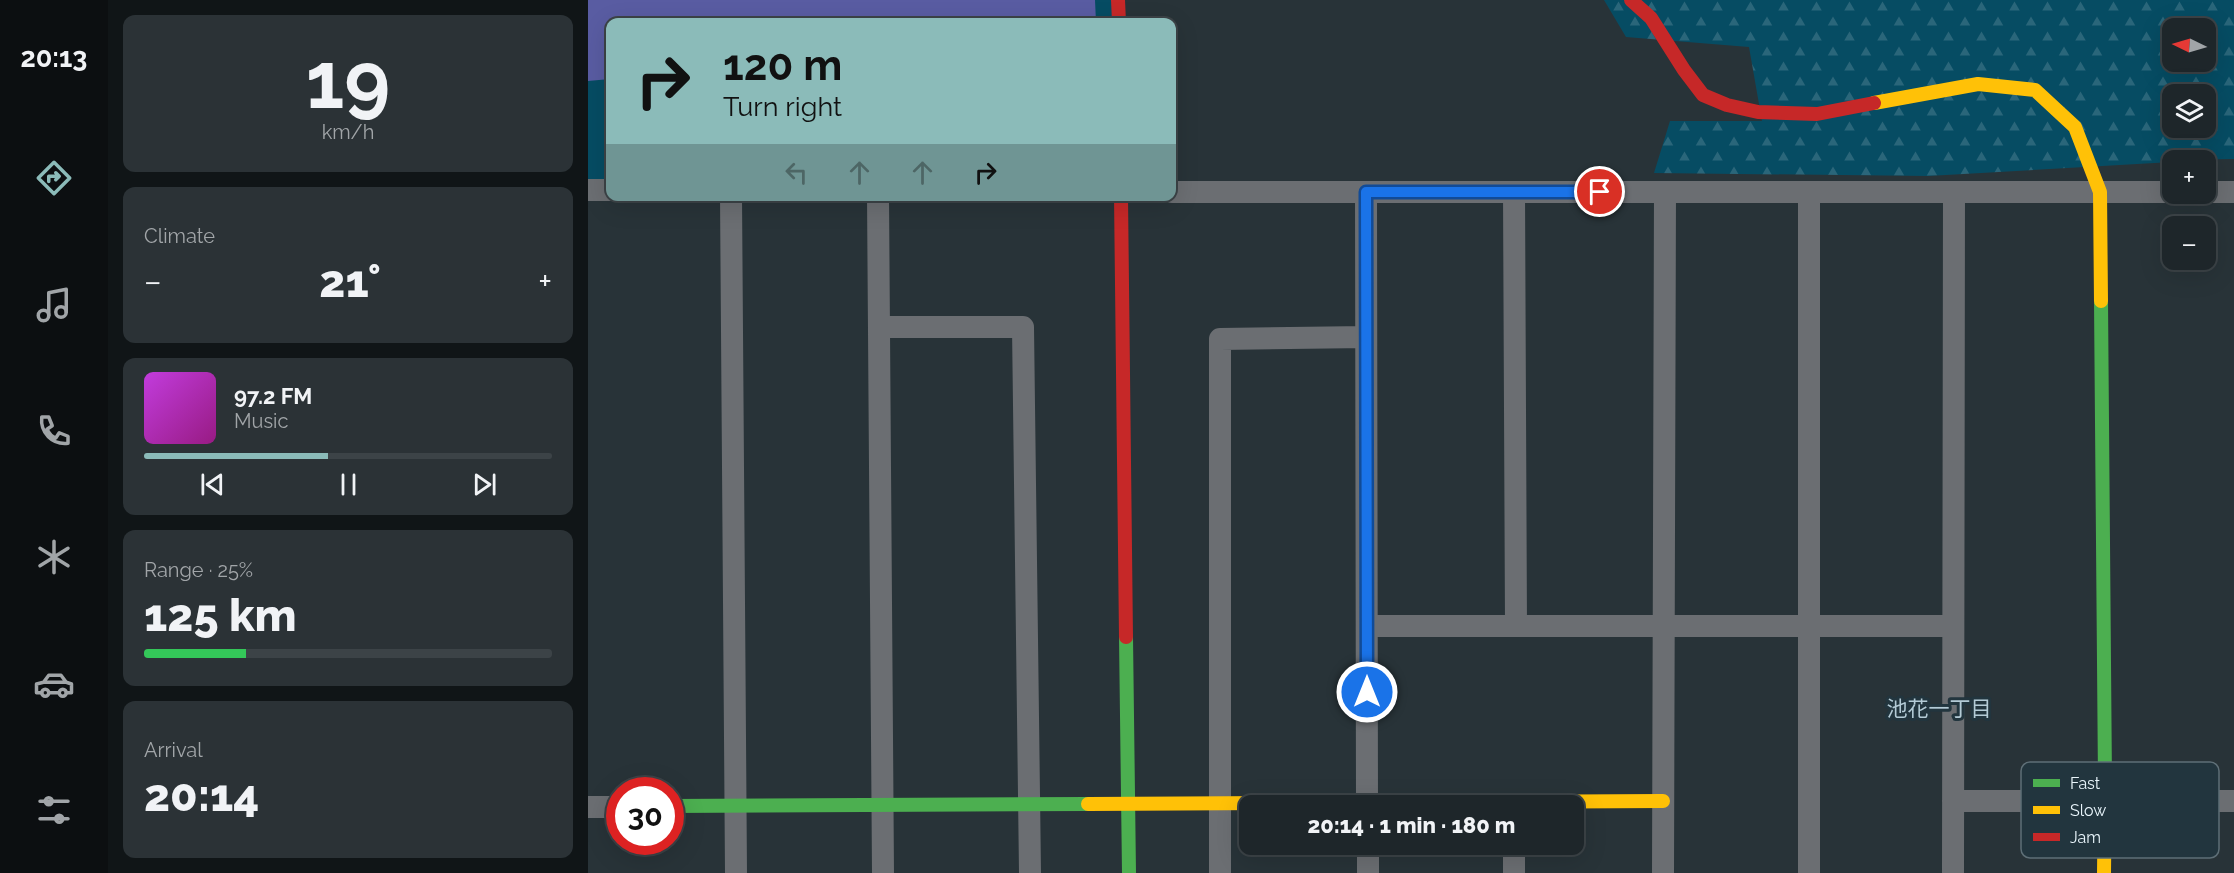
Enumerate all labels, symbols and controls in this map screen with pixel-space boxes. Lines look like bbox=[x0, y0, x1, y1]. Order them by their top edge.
north arrow bbox=[2162, 18, 2216, 72]
map controls bbox=[2162, 18, 2216, 270]
text: 19 bbox=[306, 35, 390, 126]
text: 120 m bbox=[723, 41, 842, 90]
text: 20:13 bbox=[21, 42, 87, 73]
icon: right bbox=[624, 42, 702, 120]
button: layers bbox=[2162, 84, 2216, 138]
text: Turn right bbox=[723, 91, 842, 122]
text: km/h bbox=[322, 120, 374, 144]
button: + bbox=[2162, 150, 2216, 204]
icon: left bbox=[780, 156, 813, 189]
icon: ahead bbox=[843, 156, 876, 189]
icon: ahead bbox=[906, 156, 939, 189]
icon: right bbox=[969, 156, 1002, 189]
icon: directions bbox=[33, 157, 75, 199]
pin bbox=[1574, 166, 1625, 217]
icon: arrive bbox=[1583, 175, 1616, 208]
button: − bbox=[2162, 216, 2216, 270]
text: Climate bbox=[144, 224, 215, 248]
text: 21° bbox=[319, 255, 381, 308]
text: − bbox=[144, 262, 162, 301]
text: + bbox=[538, 262, 552, 301]
icon: music bbox=[33, 284, 75, 326]
text: 97.2 FM bbox=[234, 383, 312, 409]
text: Music bbox=[234, 409, 288, 433]
icon: phone bbox=[33, 410, 75, 452]
icon: previous bbox=[196, 468, 229, 501]
icon: pause bbox=[332, 468, 365, 501]
icon: next bbox=[468, 468, 501, 501]
icon: climate bbox=[33, 536, 75, 578]
text: Range · 25% bbox=[144, 558, 253, 582]
text: 125 km bbox=[144, 589, 297, 642]
position arrow bbox=[1335, 660, 1399, 724]
icon: car bbox=[33, 663, 75, 705]
district label: 池花一丁目 bbox=[1887, 696, 1992, 721]
text: Arrival bbox=[144, 738, 203, 762]
legend bbox=[2021, 762, 2219, 858]
text: 20:14 bbox=[144, 769, 259, 822]
text: Fast bbox=[2070, 774, 2101, 793]
speed limit sign: 30 bbox=[606, 777, 684, 855]
icon: filters bbox=[33, 789, 75, 831]
text: Slow bbox=[2070, 801, 2106, 820]
text: 20:14 · 1 min · 180 m bbox=[1308, 812, 1515, 838]
text: Jam bbox=[2070, 828, 2101, 847]

